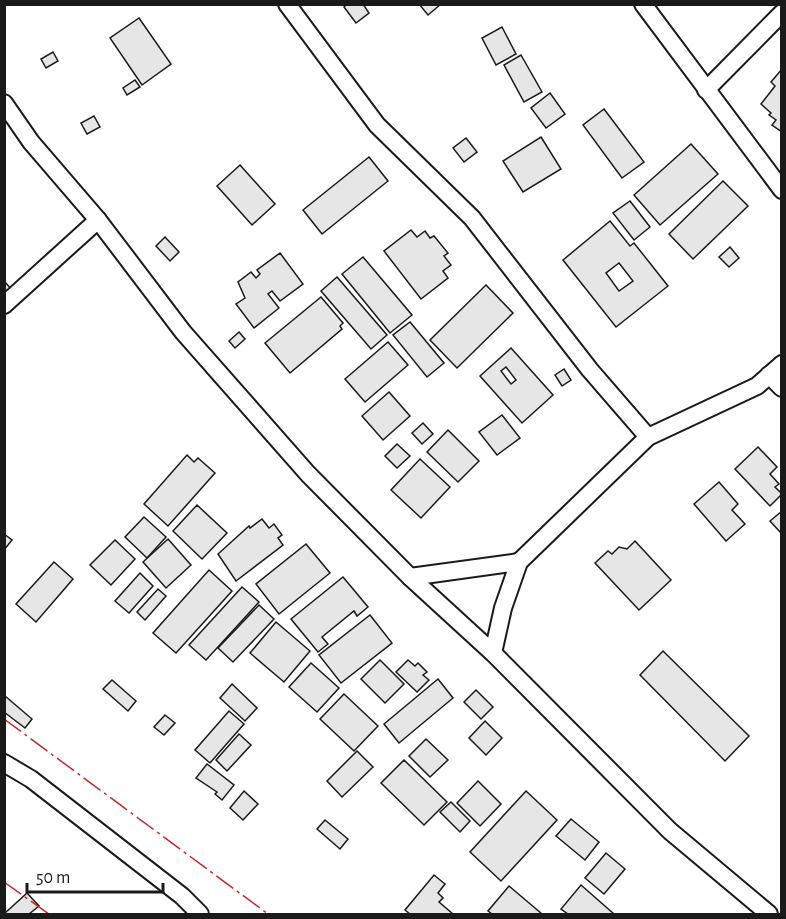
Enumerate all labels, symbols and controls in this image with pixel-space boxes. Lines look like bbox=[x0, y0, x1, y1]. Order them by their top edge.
scale bar bbox=[27, 856, 164, 894]
text: 50 m bbox=[36, 869, 70, 887]

